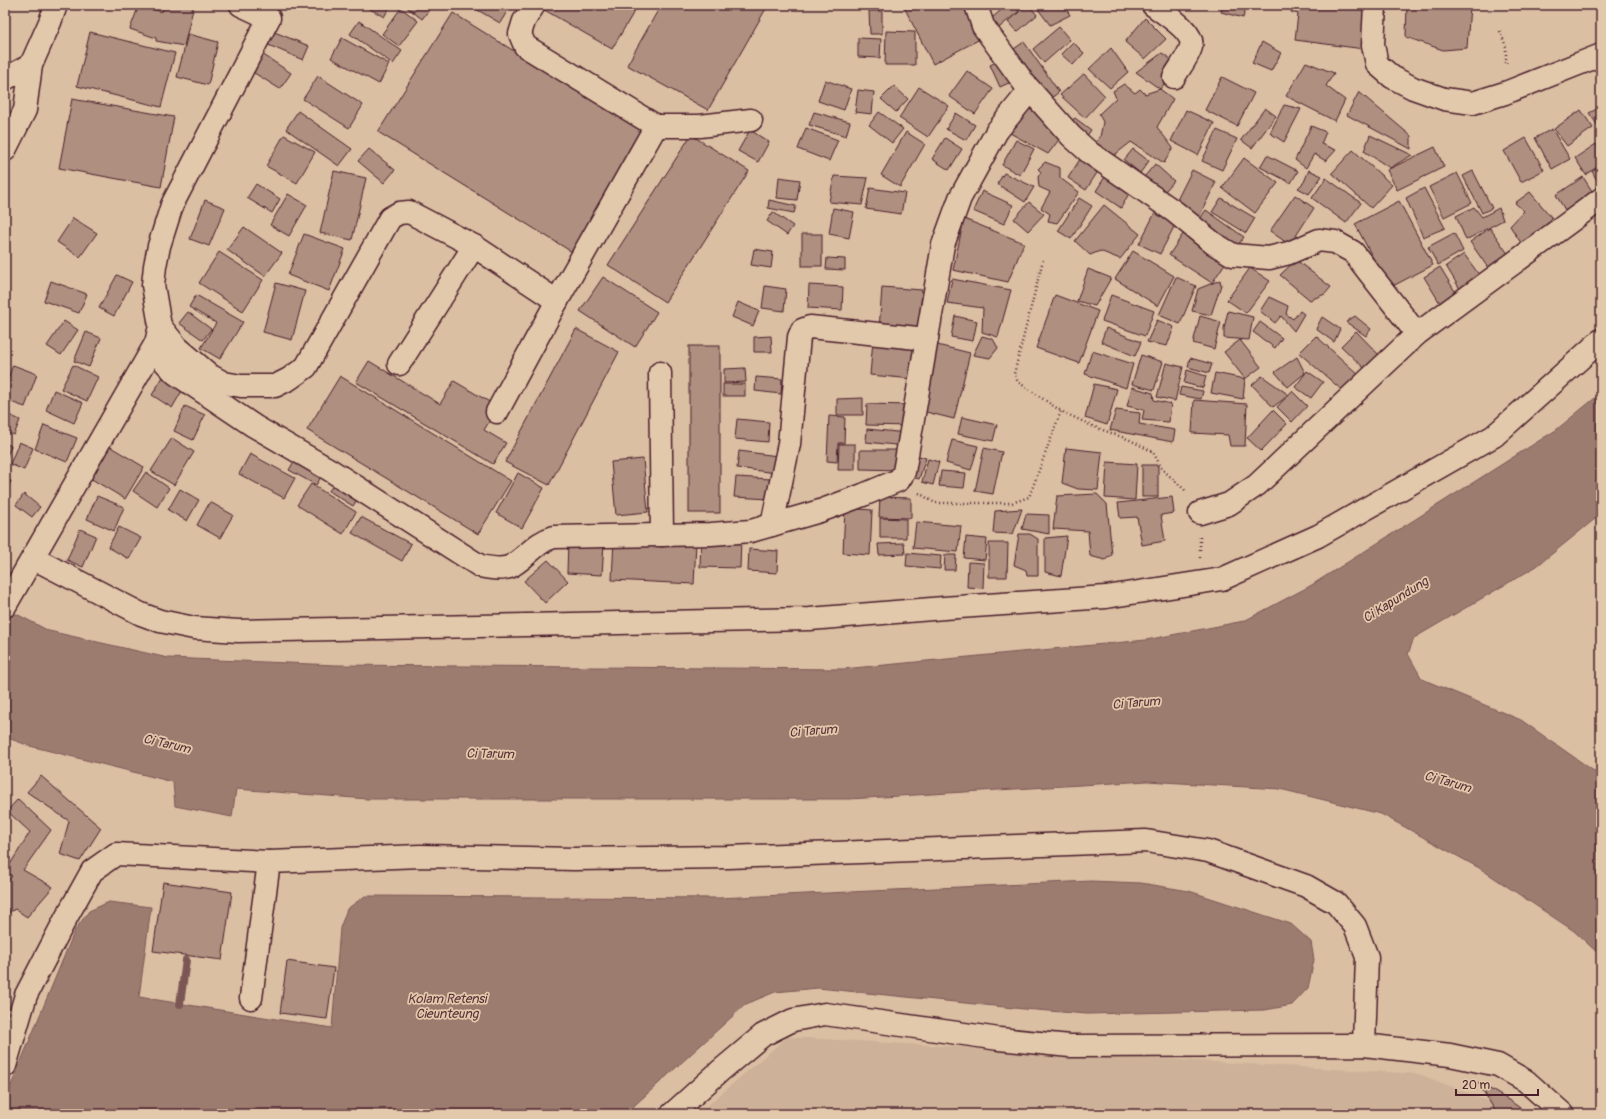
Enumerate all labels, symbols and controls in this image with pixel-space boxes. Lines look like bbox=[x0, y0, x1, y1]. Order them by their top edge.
water label: Ci Kapundung bbox=[1360, 573, 1432, 626]
water label: Ci Tarum bbox=[1111, 693, 1162, 713]
water label: Ci Tarum bbox=[788, 721, 839, 741]
water label: Ci Tarum bbox=[142, 731, 193, 757]
water label: Ci Tarum bbox=[466, 746, 516, 762]
water label: Ci Tarum bbox=[1422, 768, 1474, 797]
water label: Kolam Retensi Cieunteung bbox=[408, 991, 489, 1022]
scale bar bbox=[1456, 1071, 1538, 1097]
text: 20 m bbox=[1462, 1078, 1491, 1093]

